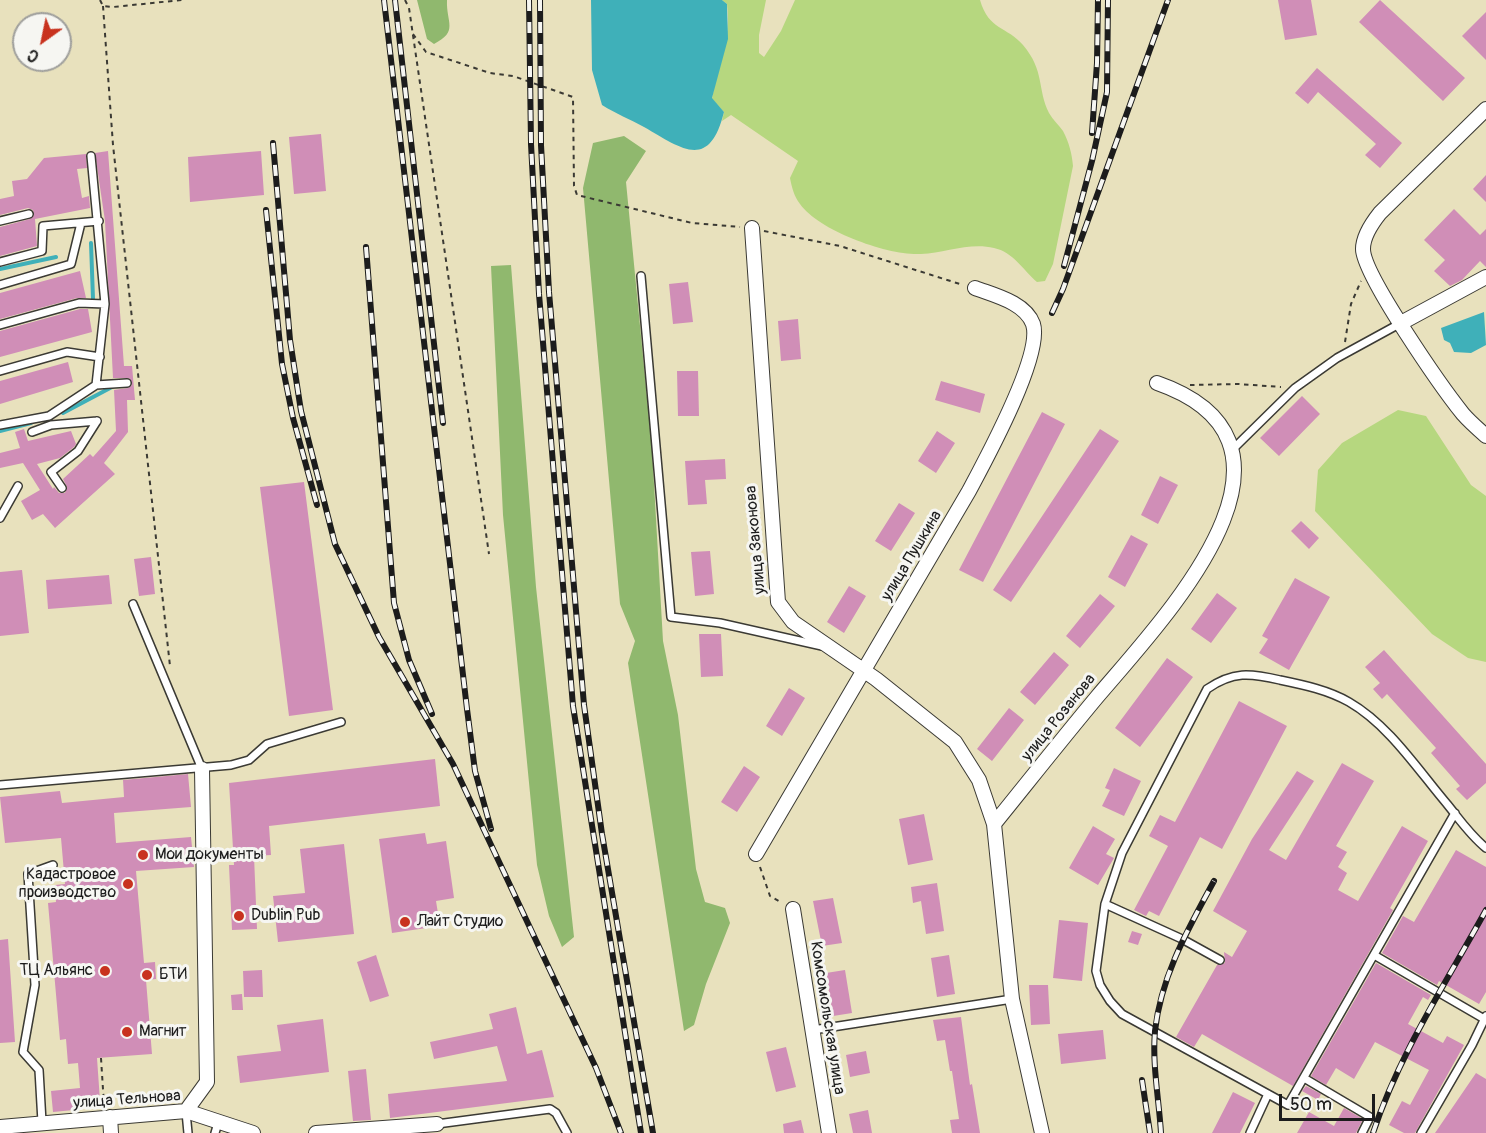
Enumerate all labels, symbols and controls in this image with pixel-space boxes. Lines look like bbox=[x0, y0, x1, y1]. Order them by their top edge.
north arrow bbox=[12, 12, 72, 72]
text: С bbox=[24, 44, 43, 66]
street label: улица Законова bbox=[742, 485, 770, 595]
street label: улица Пушкина bbox=[878, 507, 946, 605]
street label: улица Розанова bbox=[1018, 670, 1100, 766]
place label: Мои документы bbox=[155, 845, 264, 865]
marker: Мои документы bbox=[136, 848, 150, 862]
place label: Кадастровое производство bbox=[19, 865, 116, 903]
marker: Кадастровое производство bbox=[121, 877, 135, 891]
place label: Dublin Pub bbox=[251, 906, 320, 926]
marker: Dublin Pub bbox=[232, 909, 246, 923]
place label: Лайт Студио bbox=[417, 912, 503, 932]
marker: Лайт Студио bbox=[398, 915, 412, 929]
street label: Комсомольская улица bbox=[805, 940, 849, 1096]
place label: ТЦ Альянс bbox=[19, 961, 93, 981]
marker: ТЦ Альянс bbox=[98, 964, 112, 978]
place label: БТИ bbox=[159, 965, 187, 985]
marker: БТИ bbox=[140, 968, 154, 982]
place label: Магнит bbox=[139, 1022, 187, 1042]
marker: Магнит bbox=[120, 1025, 134, 1039]
scale bar bbox=[1282, 1082, 1378, 1120]
street label: улица Тельнова bbox=[73, 1087, 181, 1113]
text: 50 m bbox=[1290, 1093, 1332, 1116]

